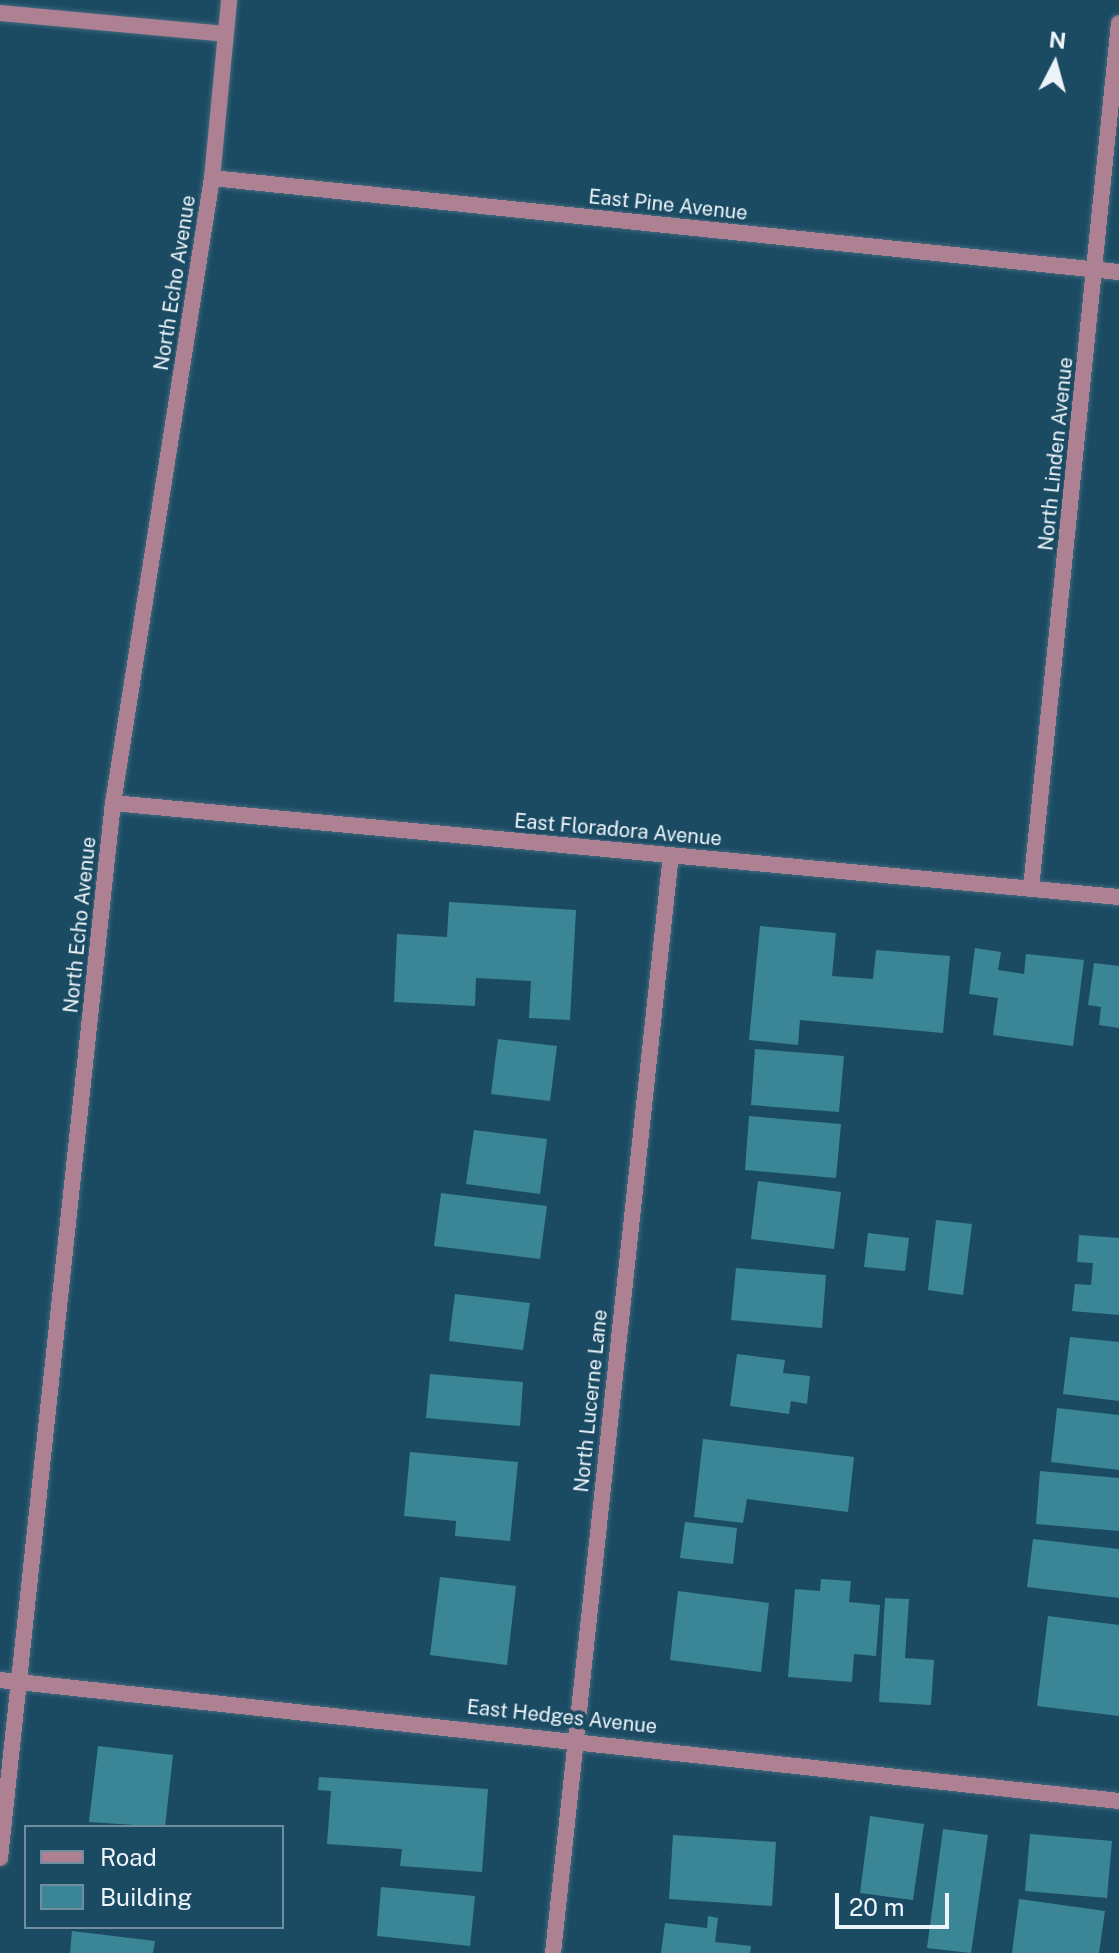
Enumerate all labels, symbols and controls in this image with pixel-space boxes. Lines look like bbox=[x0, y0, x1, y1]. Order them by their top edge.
north arrow bbox=[1015, 24, 1095, 104]
text: N bbox=[1048, 26, 1067, 54]
street label: East Pine Avenue bbox=[587, 185, 749, 225]
street label: North Echo Avenue bbox=[149, 194, 201, 372]
street label: North Linden Avenue bbox=[1034, 356, 1078, 552]
street label: East Floradora Avenue bbox=[513, 809, 723, 851]
street label: North Echo Avenue bbox=[59, 836, 101, 1014]
street label: North Lucerne Lane bbox=[569, 1308, 613, 1494]
street label: East Hedges Avenue bbox=[466, 1695, 658, 1739]
legend bbox=[24, 1825, 284, 1929]
text: Road bbox=[100, 1843, 157, 1871]
scale bar bbox=[839, 1877, 953, 1927]
text: Building bbox=[100, 1883, 192, 1911]
text: 20 m bbox=[849, 1893, 905, 1921]

